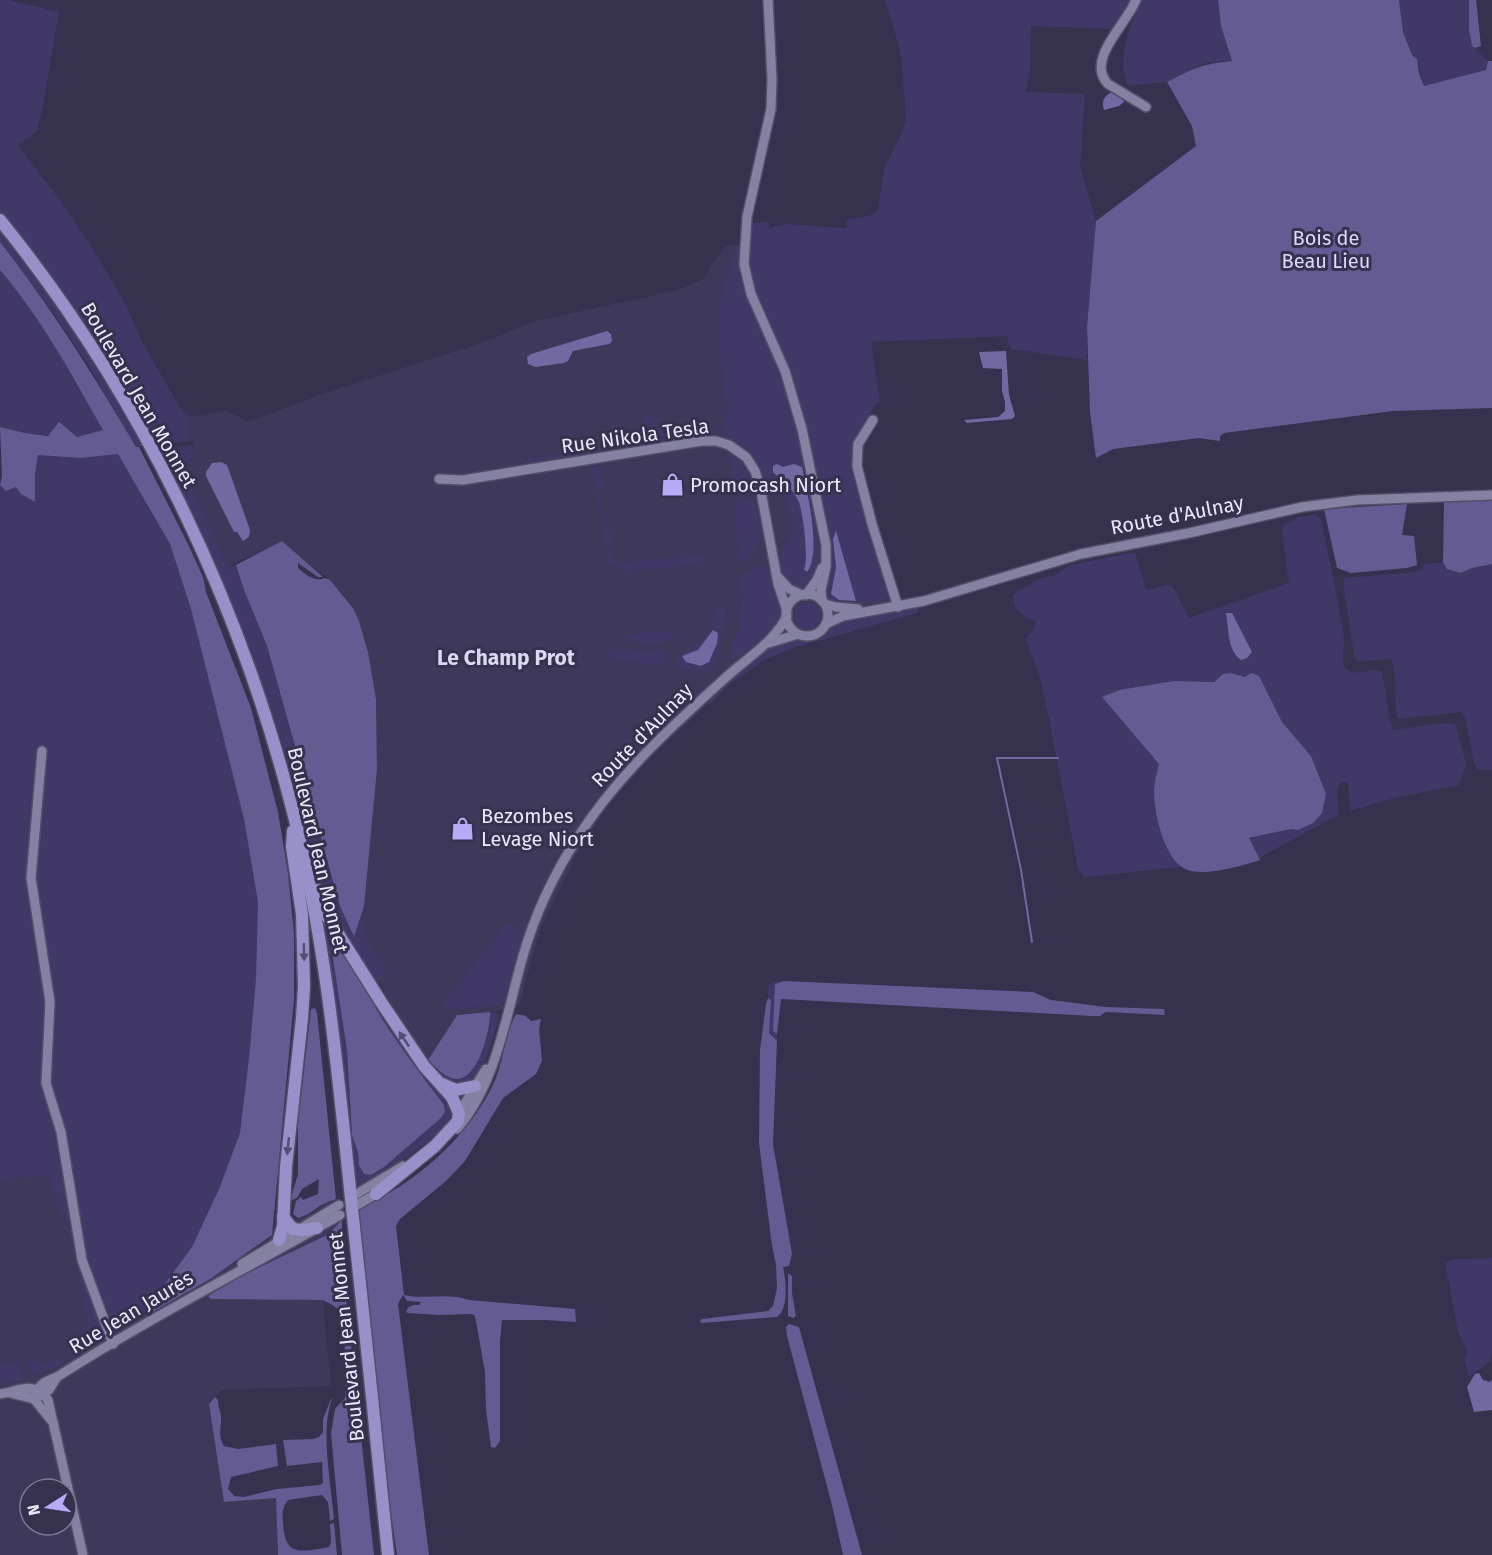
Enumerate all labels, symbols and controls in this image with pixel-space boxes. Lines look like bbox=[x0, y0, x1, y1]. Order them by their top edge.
park label: Bois de Beau Lieu bbox=[1282, 226, 1370, 273]
street label: Boulevard Jean Monnet bbox=[76, 298, 202, 493]
street label: Rue Nikola Tesla bbox=[560, 414, 710, 458]
shop icon: Promocash Niort bbox=[659, 472, 685, 498]
place label: Promocash Niort bbox=[690, 473, 842, 497]
street label: Route d'Aulnay bbox=[1108, 490, 1246, 540]
district label: Le Champ Prot bbox=[437, 645, 576, 671]
street label: Route d'Aulnay bbox=[586, 678, 698, 792]
street label: Boulevard Jean Monnet bbox=[283, 745, 354, 956]
place label: Bezombes Levage Niort bbox=[481, 804, 594, 851]
shop icon: Bezombes Levage Niort bbox=[450, 815, 476, 841]
one-way arrow bbox=[299, 943, 308, 962]
one-way arrow bbox=[399, 1030, 410, 1047]
one-way arrow bbox=[283, 1137, 293, 1156]
street label: Boulevard Jean Monnet bbox=[323, 1230, 369, 1443]
street label: Rue Jean Jaurès bbox=[65, 1266, 197, 1358]
north arrow bbox=[18, 1477, 78, 1537]
text: N bbox=[23, 1503, 44, 1517]

